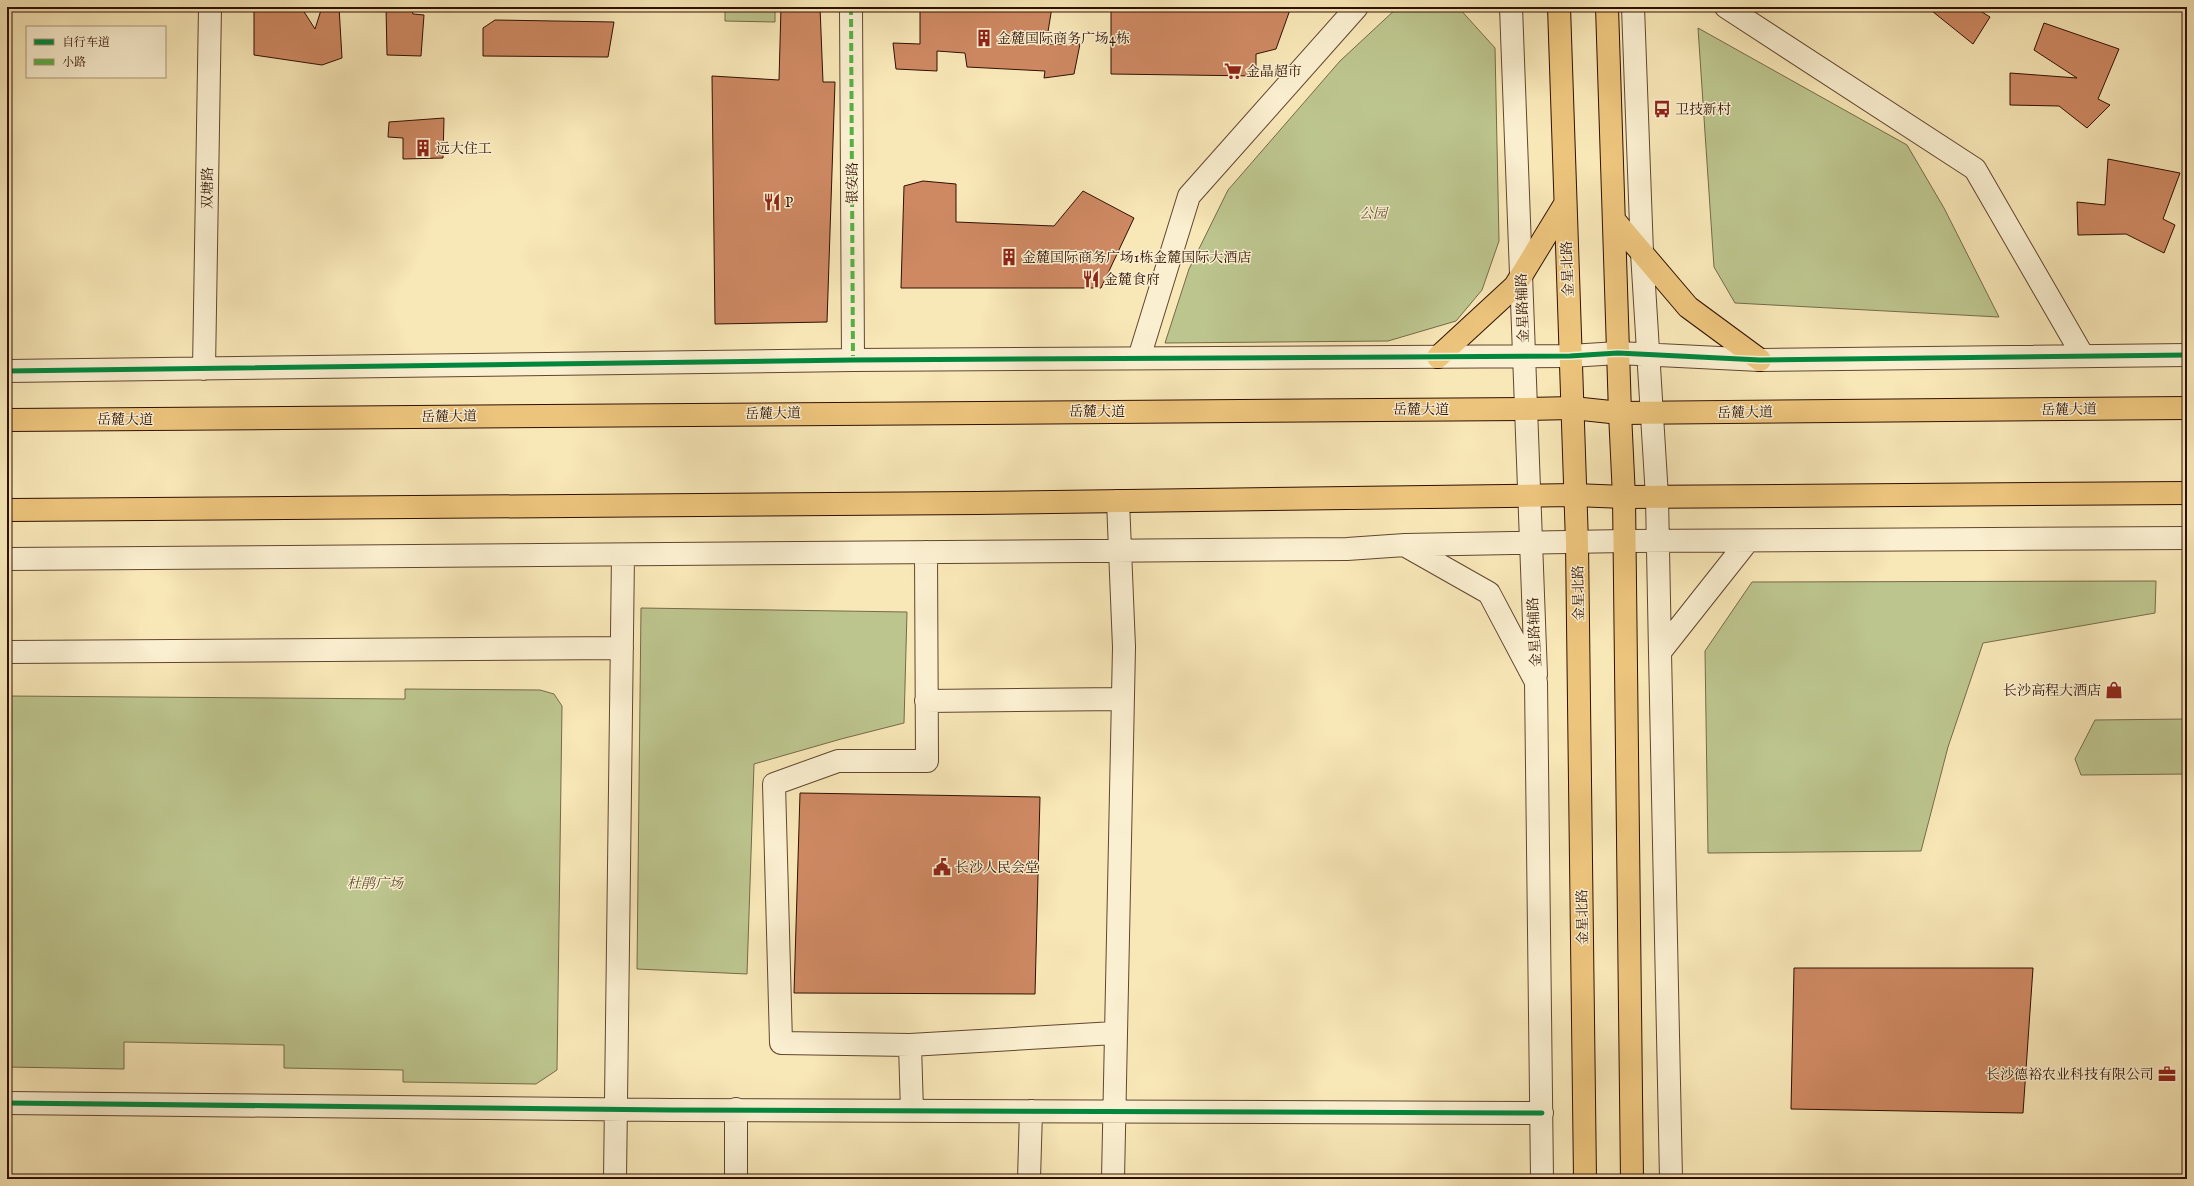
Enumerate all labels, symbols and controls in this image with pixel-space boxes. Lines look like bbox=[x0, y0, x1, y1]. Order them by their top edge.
legend bbox=[26, 26, 166, 78]
building icon: 金麓国际商务广场4栋 bbox=[974, 28, 994, 48]
place label: 金麓国际商务广场4栋 bbox=[997, 30, 1130, 48]
text: 自行车道 bbox=[62, 35, 110, 50]
text: 小路 bbox=[62, 55, 86, 70]
supermarket icon: 金晶超市 bbox=[1223, 61, 1243, 81]
place label: 金晶超市 bbox=[1246, 63, 1302, 81]
bus stop icon: 卫技新村 bbox=[1652, 99, 1672, 119]
place label: 卫技新村 bbox=[1675, 101, 1731, 119]
building icon: 远大住工 bbox=[413, 138, 433, 158]
place label: 远大住工 bbox=[436, 140, 492, 158]
street label: 银安路 bbox=[844, 162, 862, 204]
street label: 双塘路 bbox=[199, 167, 217, 209]
restaurant icon: P bbox=[762, 192, 782, 212]
place label: P bbox=[785, 194, 793, 212]
park label: 公园 bbox=[1359, 205, 1389, 223]
street label: 金星北路 bbox=[1558, 241, 1578, 297]
building icon: 金麓国际商务广场1栋金麓国际大酒店 bbox=[999, 247, 1019, 267]
place label: 金麓国际商务广场1栋金麓国际大酒店 bbox=[1022, 249, 1251, 267]
restaurant icon: 金麓食府 bbox=[1081, 269, 1101, 289]
place label: 金麓食府 bbox=[1104, 271, 1160, 289]
street label: 金星路辅路 bbox=[1513, 273, 1533, 343]
street label: 岳麓大道 bbox=[1393, 401, 1449, 419]
street label: 岳麓大道 bbox=[2041, 401, 2097, 419]
street label: 岳麓大道 bbox=[1069, 403, 1125, 421]
street label: 岳麓大道 bbox=[1717, 404, 1773, 422]
street label: 岳麓大道 bbox=[745, 405, 801, 423]
street label: 岳麓大道 bbox=[421, 408, 477, 426]
street label: 岳麓大道 bbox=[97, 411, 153, 429]
street label: 金星北路 bbox=[1570, 565, 1588, 621]
street label: 金星路辅路 bbox=[1524, 597, 1546, 667]
shop icon: 长沙高程大酒店 bbox=[2104, 680, 2124, 700]
place label: 长沙高程大酒店 bbox=[2003, 682, 2101, 700]
public building icon: 长沙人民会堂 bbox=[932, 857, 952, 877]
place label: 长沙人民会堂 bbox=[955, 859, 1039, 877]
park label: 杜鹃广场 bbox=[347, 875, 404, 893]
street label: 金星北路 bbox=[1574, 889, 1592, 945]
office icon: 长沙德裕农业科技有限公司 bbox=[2157, 1064, 2177, 1084]
place label: 长沙德裕农业科技有限公司 bbox=[1986, 1066, 2154, 1084]

